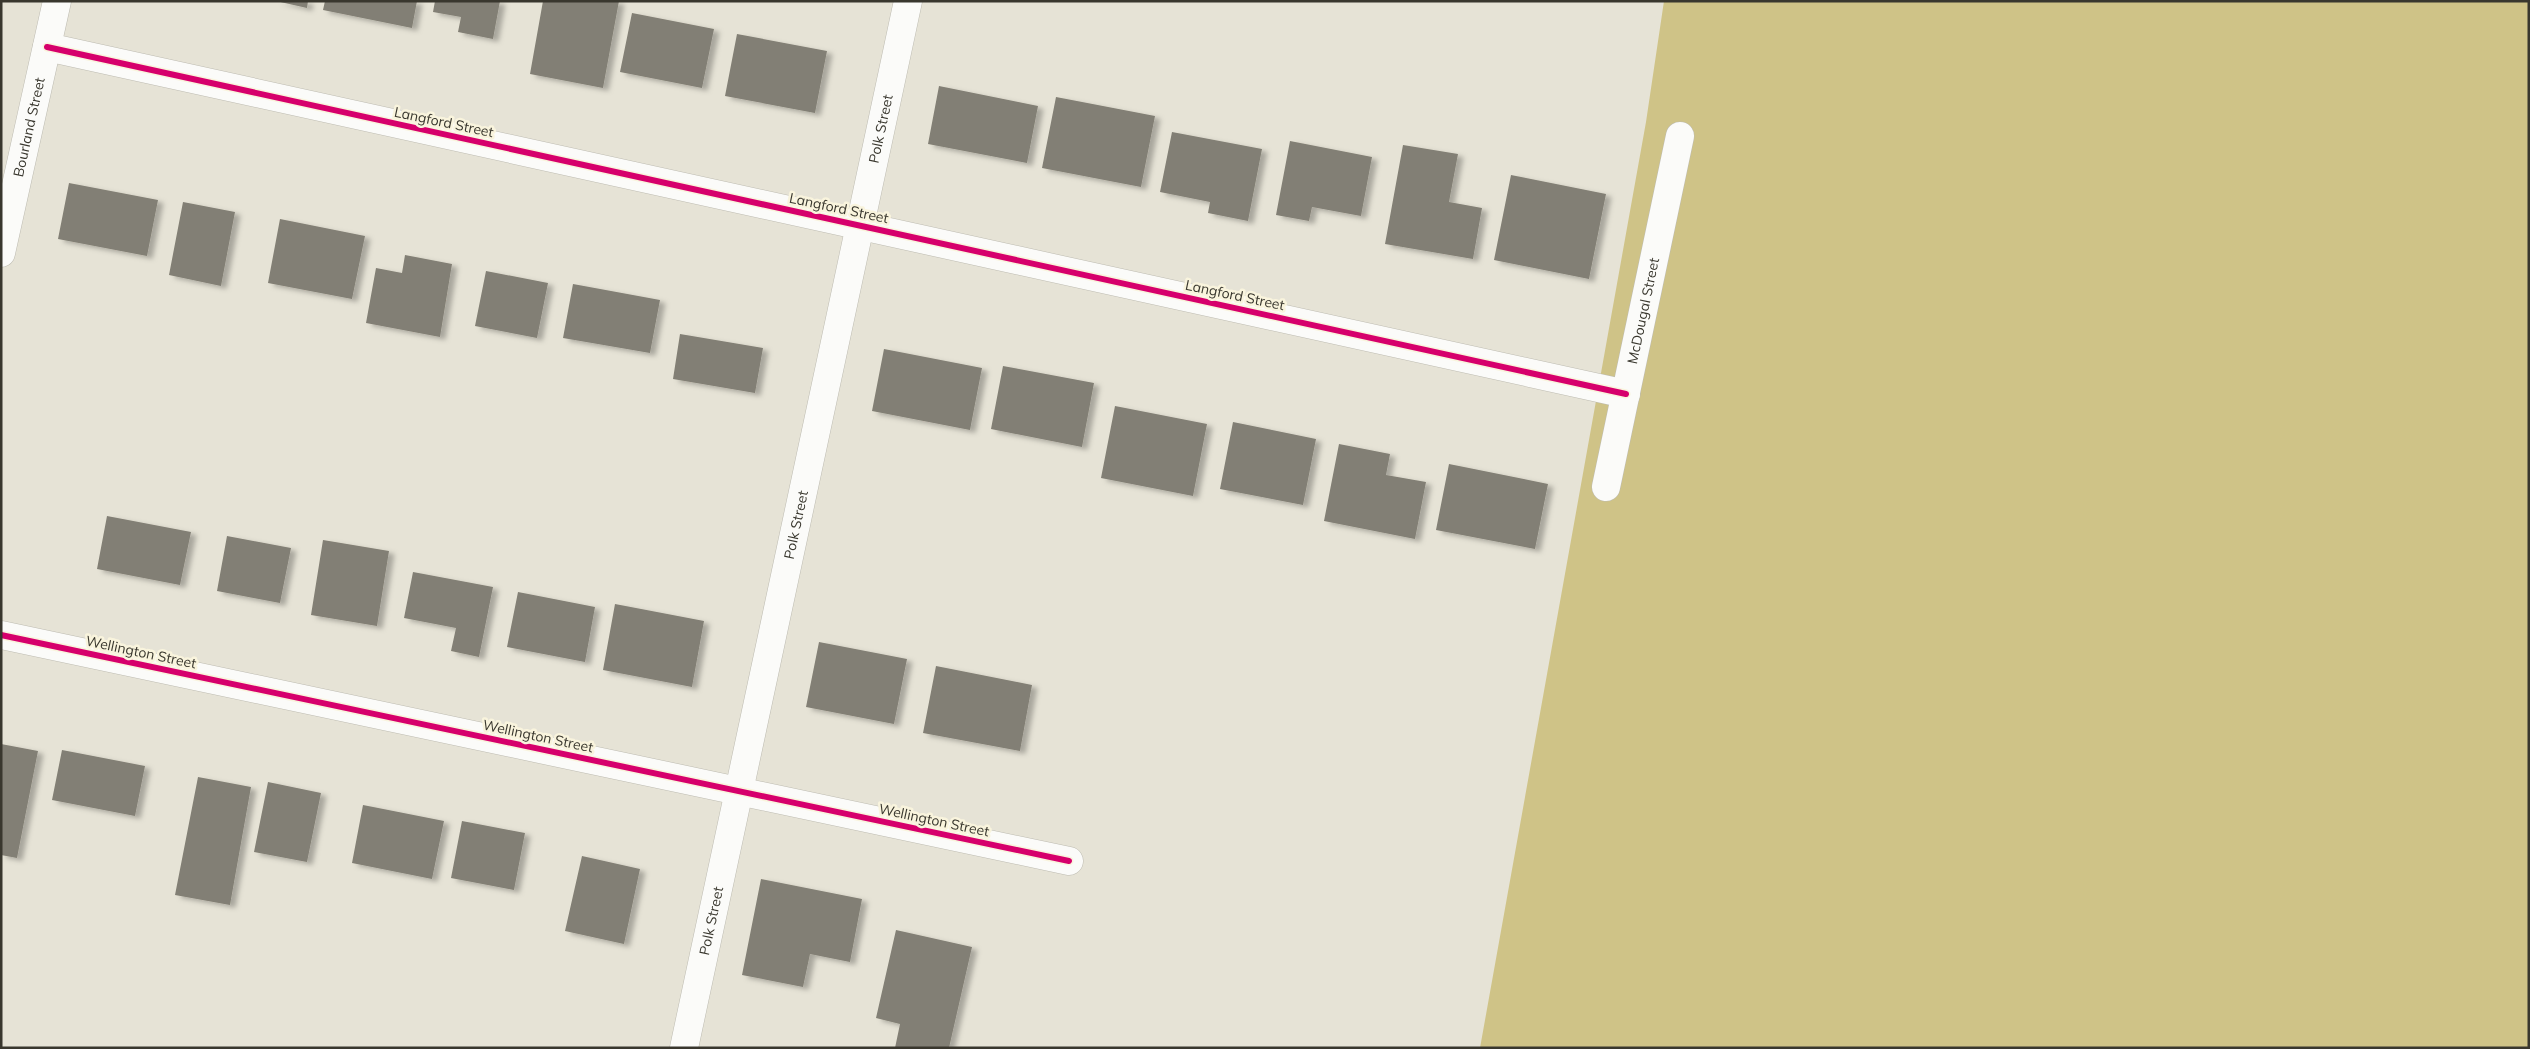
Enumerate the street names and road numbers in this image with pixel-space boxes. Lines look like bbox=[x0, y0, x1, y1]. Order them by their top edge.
street label: Bourland Street bbox=[9, 75, 49, 179]
street label: Polk Street bbox=[865, 93, 897, 165]
street label: Langford Street bbox=[393, 103, 495, 141]
street label: Langford Street bbox=[788, 189, 890, 227]
street label: McDougal Street bbox=[1623, 256, 1663, 366]
street label: Langford Street bbox=[1184, 276, 1286, 314]
street label: Polk Street bbox=[780, 489, 812, 561]
street label: Wellington Street bbox=[84, 632, 198, 673]
street label: Wellington Street bbox=[481, 716, 595, 757]
street label: Wellington Street bbox=[877, 800, 991, 841]
street label: Polk Street bbox=[695, 885, 727, 957]

